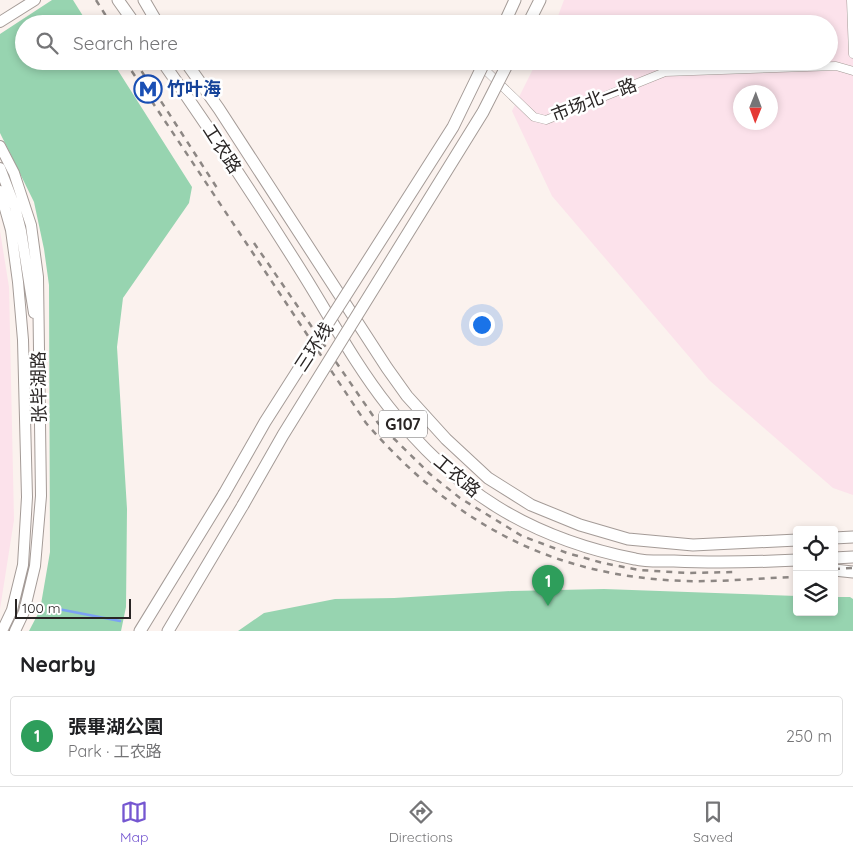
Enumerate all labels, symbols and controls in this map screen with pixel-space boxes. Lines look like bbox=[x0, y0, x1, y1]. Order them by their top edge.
search box bbox=[15, 15, 838, 70]
icon: search bbox=[33, 29, 61, 57]
text: Search here bbox=[73, 31, 178, 55]
street label: 市场北一路 bbox=[548, 73, 640, 126]
metro station icon: 竹叶海 bbox=[133, 74, 163, 104]
place label: 竹叶海 bbox=[167, 77, 221, 100]
north arrow bbox=[733, 85, 778, 130]
street label: 工农路 bbox=[198, 120, 247, 178]
your location bbox=[469, 312, 495, 338]
street label: 三环线 bbox=[289, 318, 338, 376]
street label: 张毕湖路 bbox=[26, 351, 51, 423]
road number: G107 bbox=[379, 410, 427, 438]
street label: 工农路 bbox=[429, 449, 485, 502]
map controls bbox=[793, 526, 838, 616]
button: locate bbox=[793, 526, 838, 571]
pin: 1 bbox=[532, 565, 564, 606]
button: layers bbox=[793, 571, 838, 616]
scale bar bbox=[15, 596, 131, 619]
text: 100 m bbox=[22, 599, 60, 617]
text: Nearby bbox=[20, 651, 96, 677]
text: 張畢湖公園 bbox=[68, 714, 163, 738]
text: 1 bbox=[34, 726, 40, 746]
text: 250 m bbox=[786, 726, 832, 746]
text: Park · 工农路 bbox=[68, 741, 162, 761]
tab: Map bbox=[120, 798, 149, 846]
tab: Directions bbox=[389, 798, 453, 846]
tab: Saved bbox=[693, 798, 733, 846]

